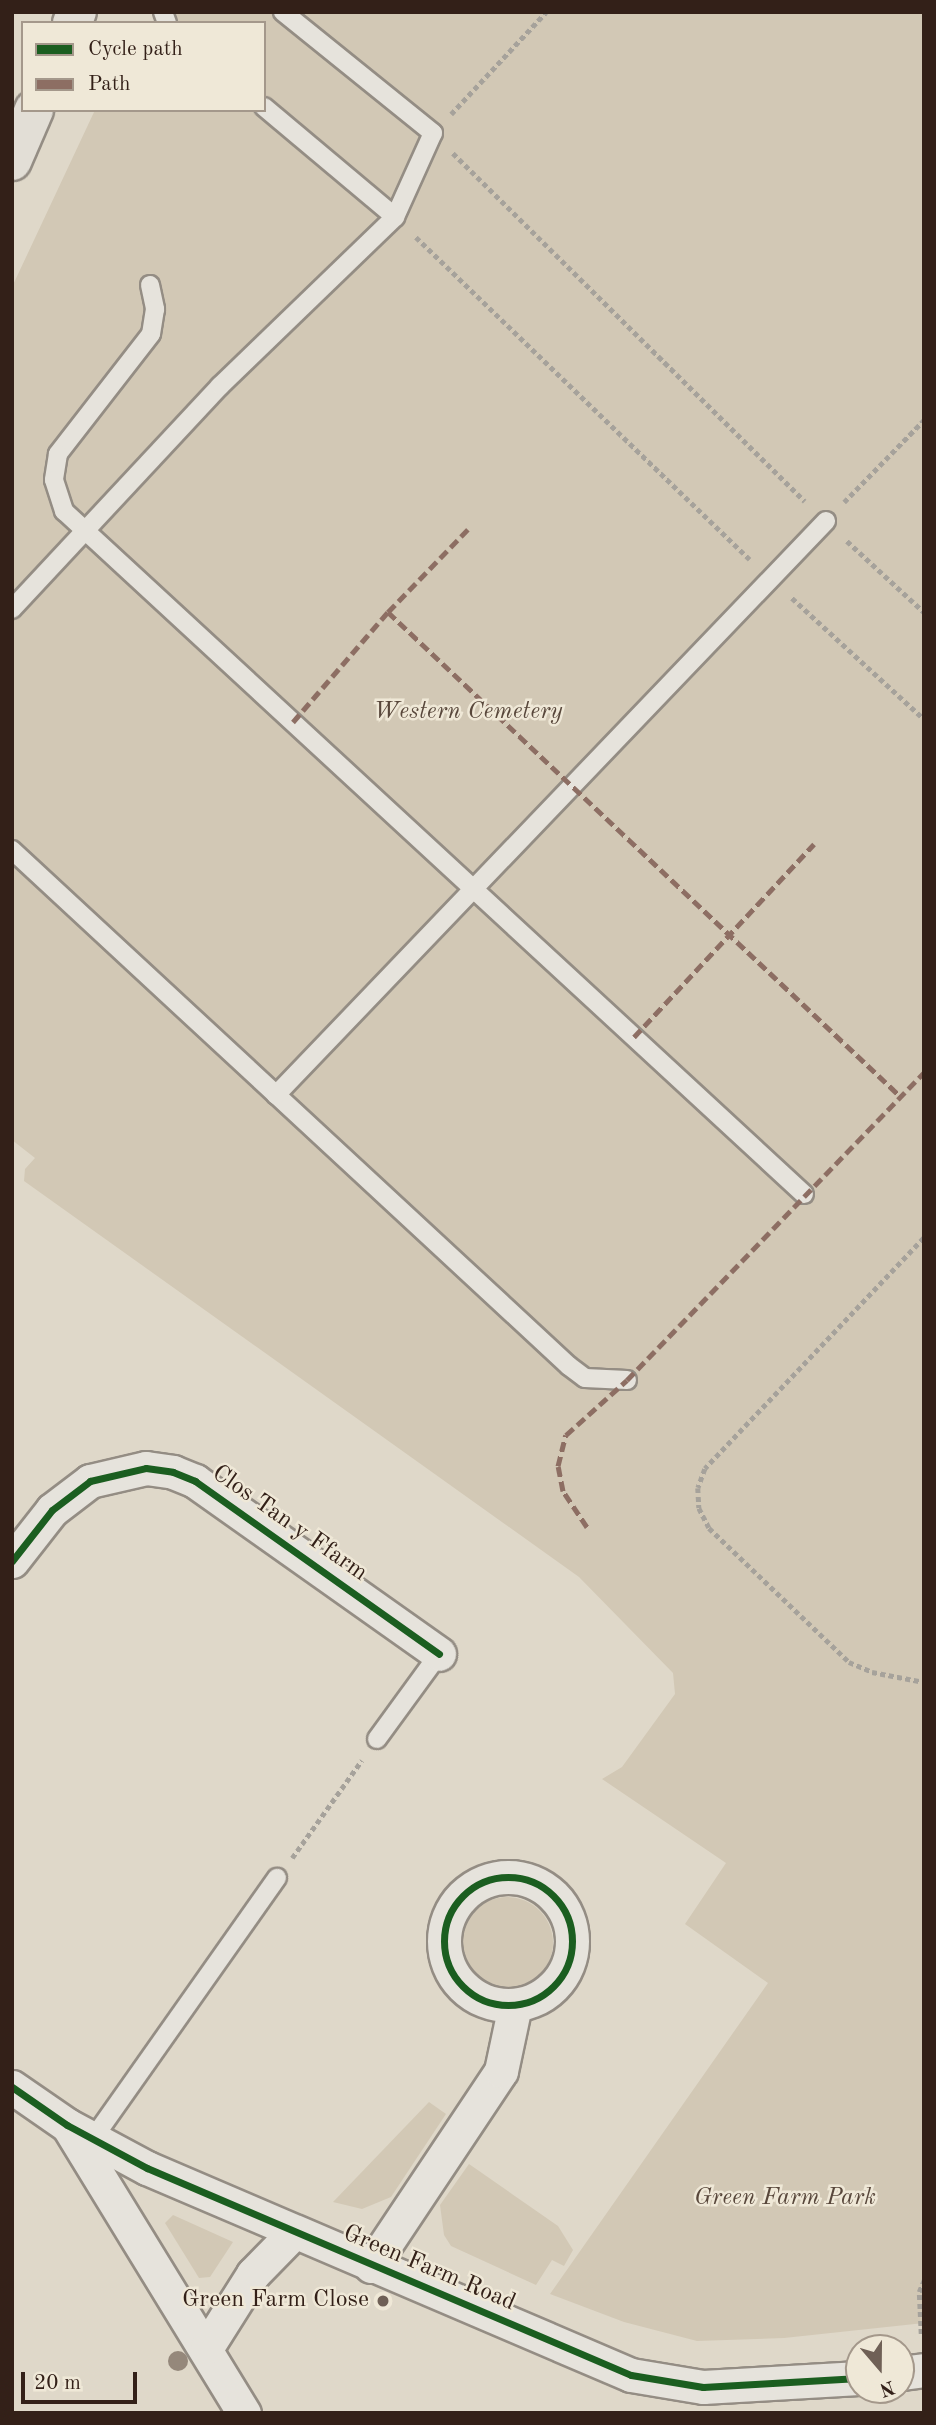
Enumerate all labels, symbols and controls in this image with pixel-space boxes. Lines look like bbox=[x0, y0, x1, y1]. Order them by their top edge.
legend bbox=[21, 21, 266, 112]
text: Cycle path bbox=[88, 39, 183, 60]
text: Path bbox=[88, 74, 131, 95]
park label: Western Cemetery bbox=[373, 699, 563, 727]
street label: Clos Tan y Ffarm bbox=[206, 1460, 372, 1588]
park label: Green Farm Park bbox=[694, 2185, 876, 2213]
street label: Green Farm Road bbox=[338, 2220, 520, 2318]
place label: Green Farm Close bbox=[182, 2287, 369, 2315]
marker: Green Farm Close bbox=[375, 2293, 391, 2309]
north arrow bbox=[845, 2334, 915, 2404]
scale bar bbox=[24, 2358, 140, 2402]
text: 20 m bbox=[34, 2373, 81, 2394]
text: N bbox=[877, 2376, 897, 2399]

